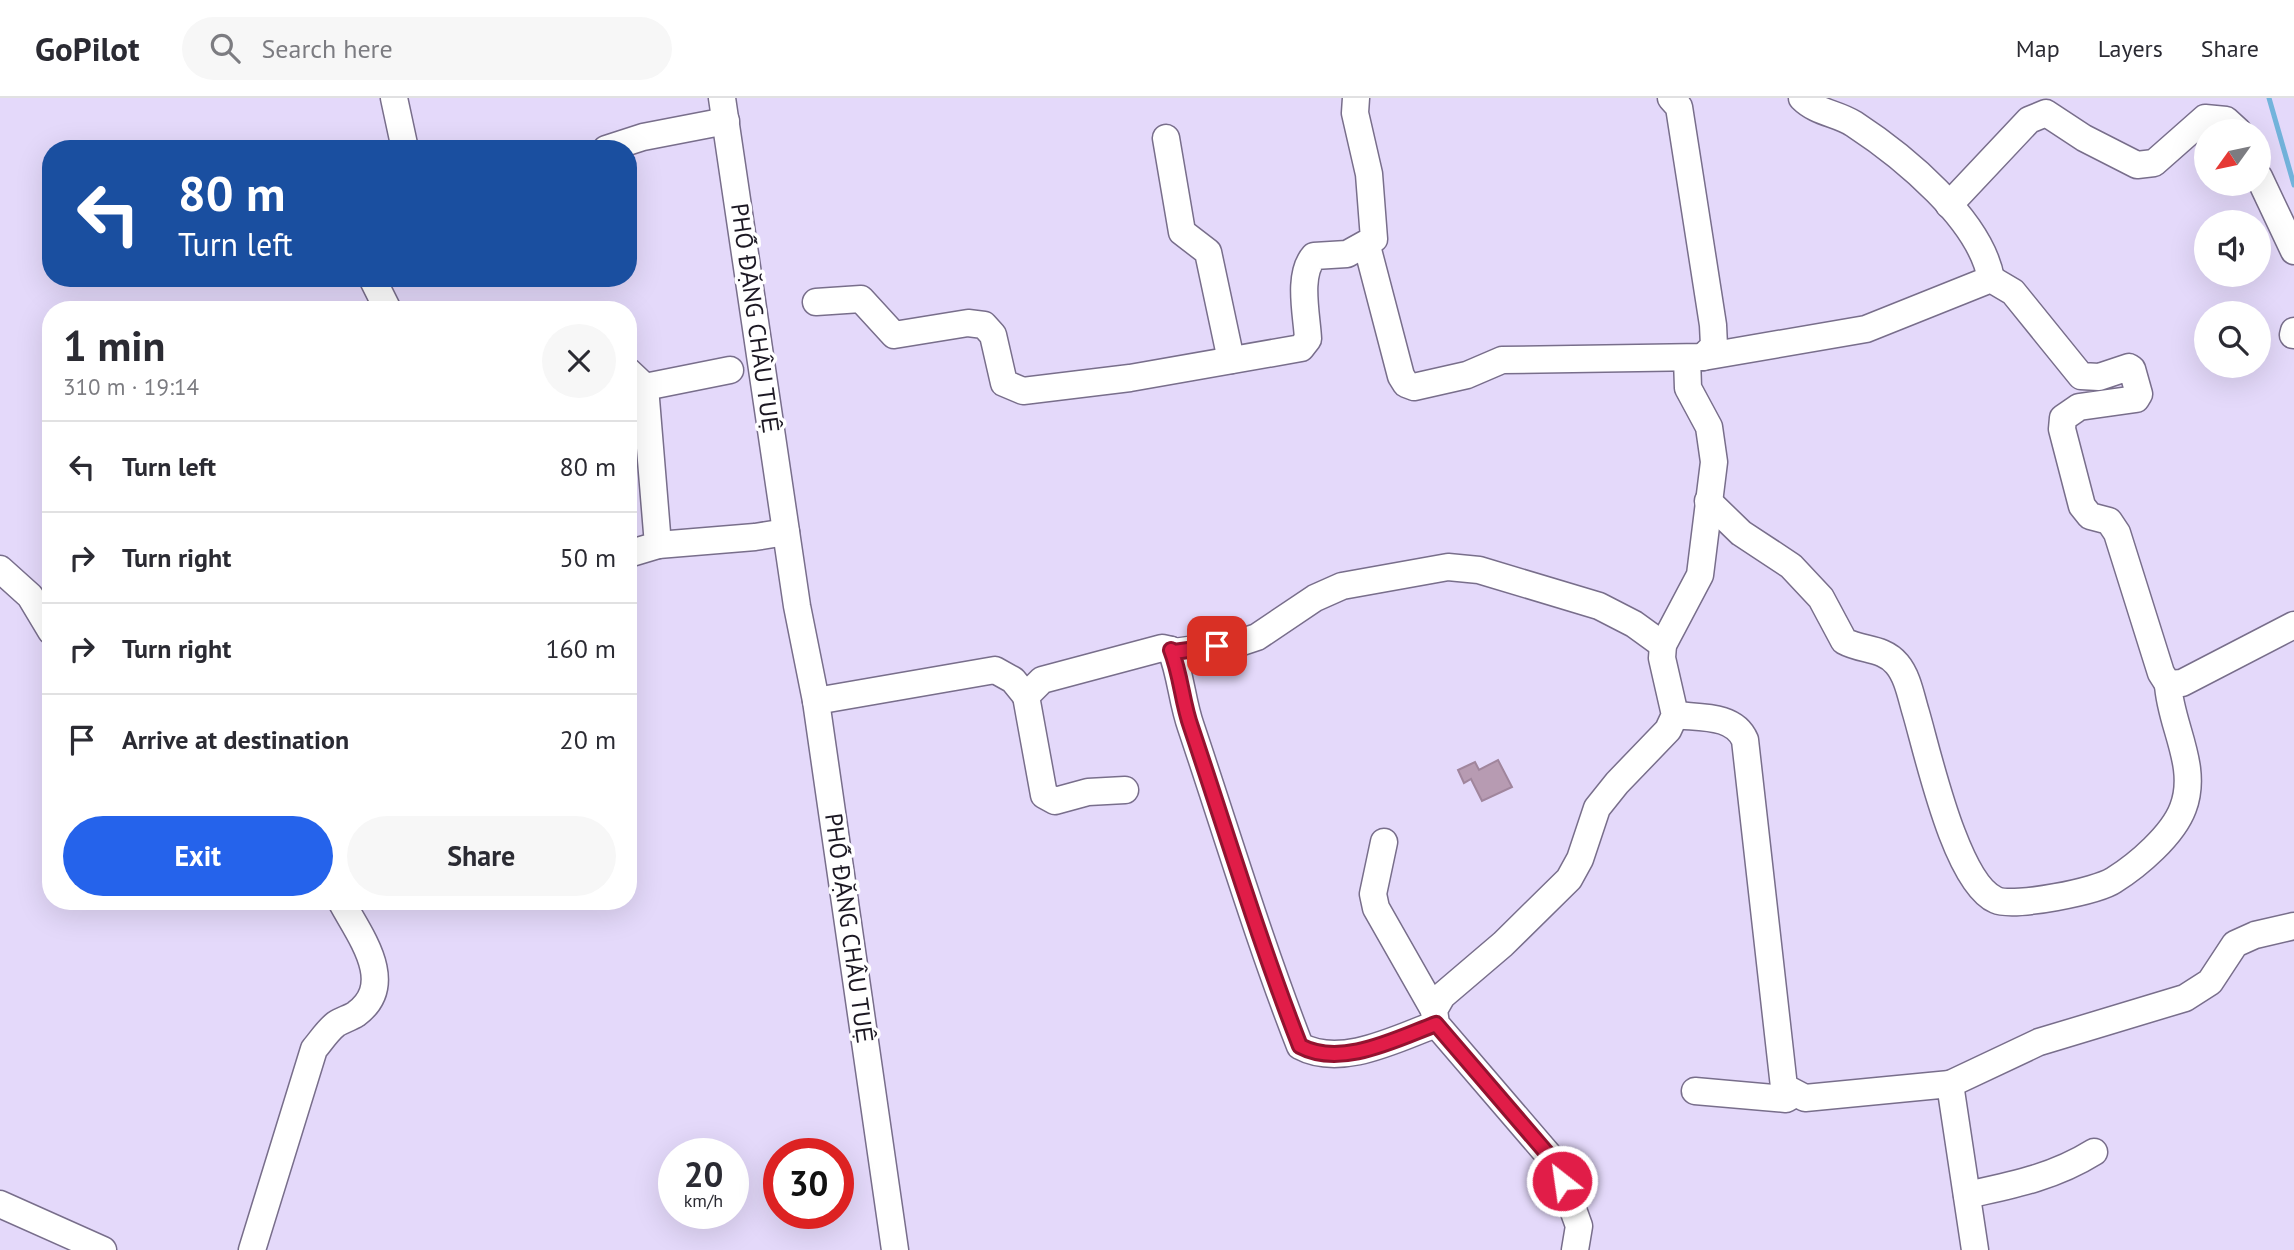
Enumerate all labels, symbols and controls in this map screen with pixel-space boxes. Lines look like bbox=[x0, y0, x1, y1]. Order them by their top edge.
search box bbox=[182, 17, 672, 80]
text: GoPilot bbox=[35, 27, 140, 70]
icon: search bbox=[206, 29, 244, 67]
text: Search here bbox=[262, 32, 393, 65]
text: Map bbox=[2016, 33, 2060, 64]
text: Layers bbox=[2098, 33, 2163, 64]
text: Share bbox=[2201, 33, 2259, 64]
north arrow bbox=[2194, 119, 2272, 196]
map controls bbox=[2194, 119, 2271, 378]
text: 80 m bbox=[178, 161, 285, 225]
icon: left bbox=[63, 168, 154, 259]
street label: PHỐ ĐẶNG CHÂU TUỆ bbox=[724, 201, 787, 435]
button: sound bbox=[2194, 210, 2271, 287]
text: Turn left bbox=[178, 223, 293, 265]
button: search bbox=[2194, 301, 2271, 378]
text: 1 min bbox=[63, 318, 165, 373]
button: close bbox=[542, 324, 616, 398]
text: 310 m · 19:14 bbox=[63, 372, 199, 401]
icon: left bbox=[63, 448, 101, 486]
text: Turn left bbox=[122, 450, 216, 483]
text: 80 m bbox=[560, 450, 616, 483]
icon: right bbox=[63, 539, 101, 577]
text: Turn right bbox=[122, 541, 231, 574]
text: 50 m bbox=[560, 541, 616, 574]
pin bbox=[1187, 616, 1247, 676]
icon: arrive bbox=[1198, 627, 1236, 665]
icon: right bbox=[63, 630, 101, 668]
text: Turn right bbox=[122, 632, 231, 665]
text: 160 m bbox=[545, 632, 616, 665]
icon: arrive bbox=[63, 721, 101, 759]
text: Arrive at destination bbox=[122, 723, 349, 756]
text: 20 m bbox=[560, 723, 616, 756]
street label: PHỐ ĐẶNG CHÂU TUỆ bbox=[818, 811, 881, 1045]
button: Exit bbox=[63, 816, 333, 896]
button: Share bbox=[347, 816, 616, 896]
speed limit sign: 30 bbox=[763, 1138, 854, 1229]
position arrow bbox=[1525, 1144, 1599, 1218]
text: 20 bbox=[684, 1151, 723, 1197]
text: km/h bbox=[684, 1189, 723, 1212]

